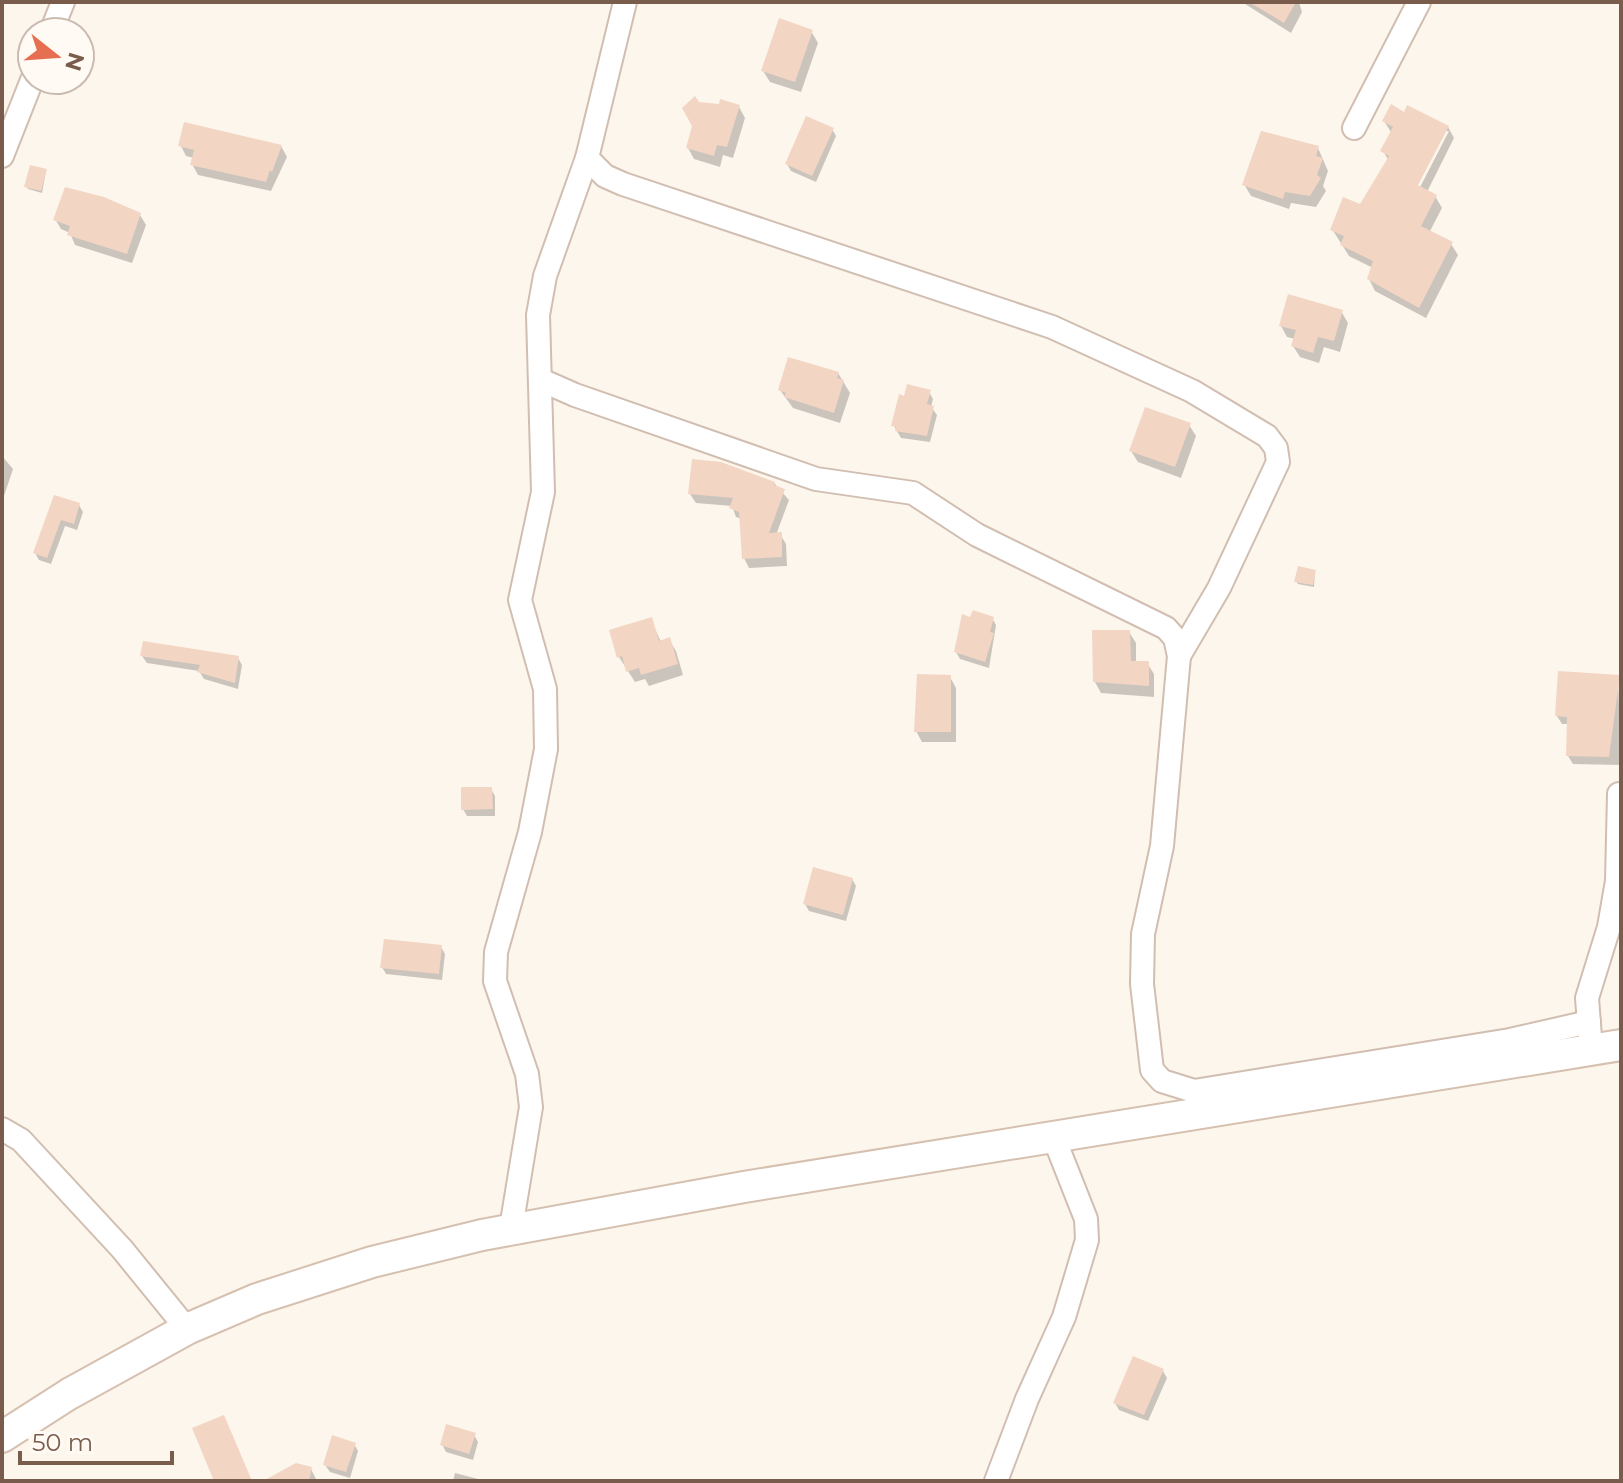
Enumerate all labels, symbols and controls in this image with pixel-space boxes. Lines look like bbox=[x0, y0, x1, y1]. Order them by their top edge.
north arrow bbox=[16, 16, 96, 96]
text: N bbox=[59, 49, 90, 74]
scale bar bbox=[20, 1415, 172, 1465]
text: 50 m bbox=[32, 1428, 93, 1457]

